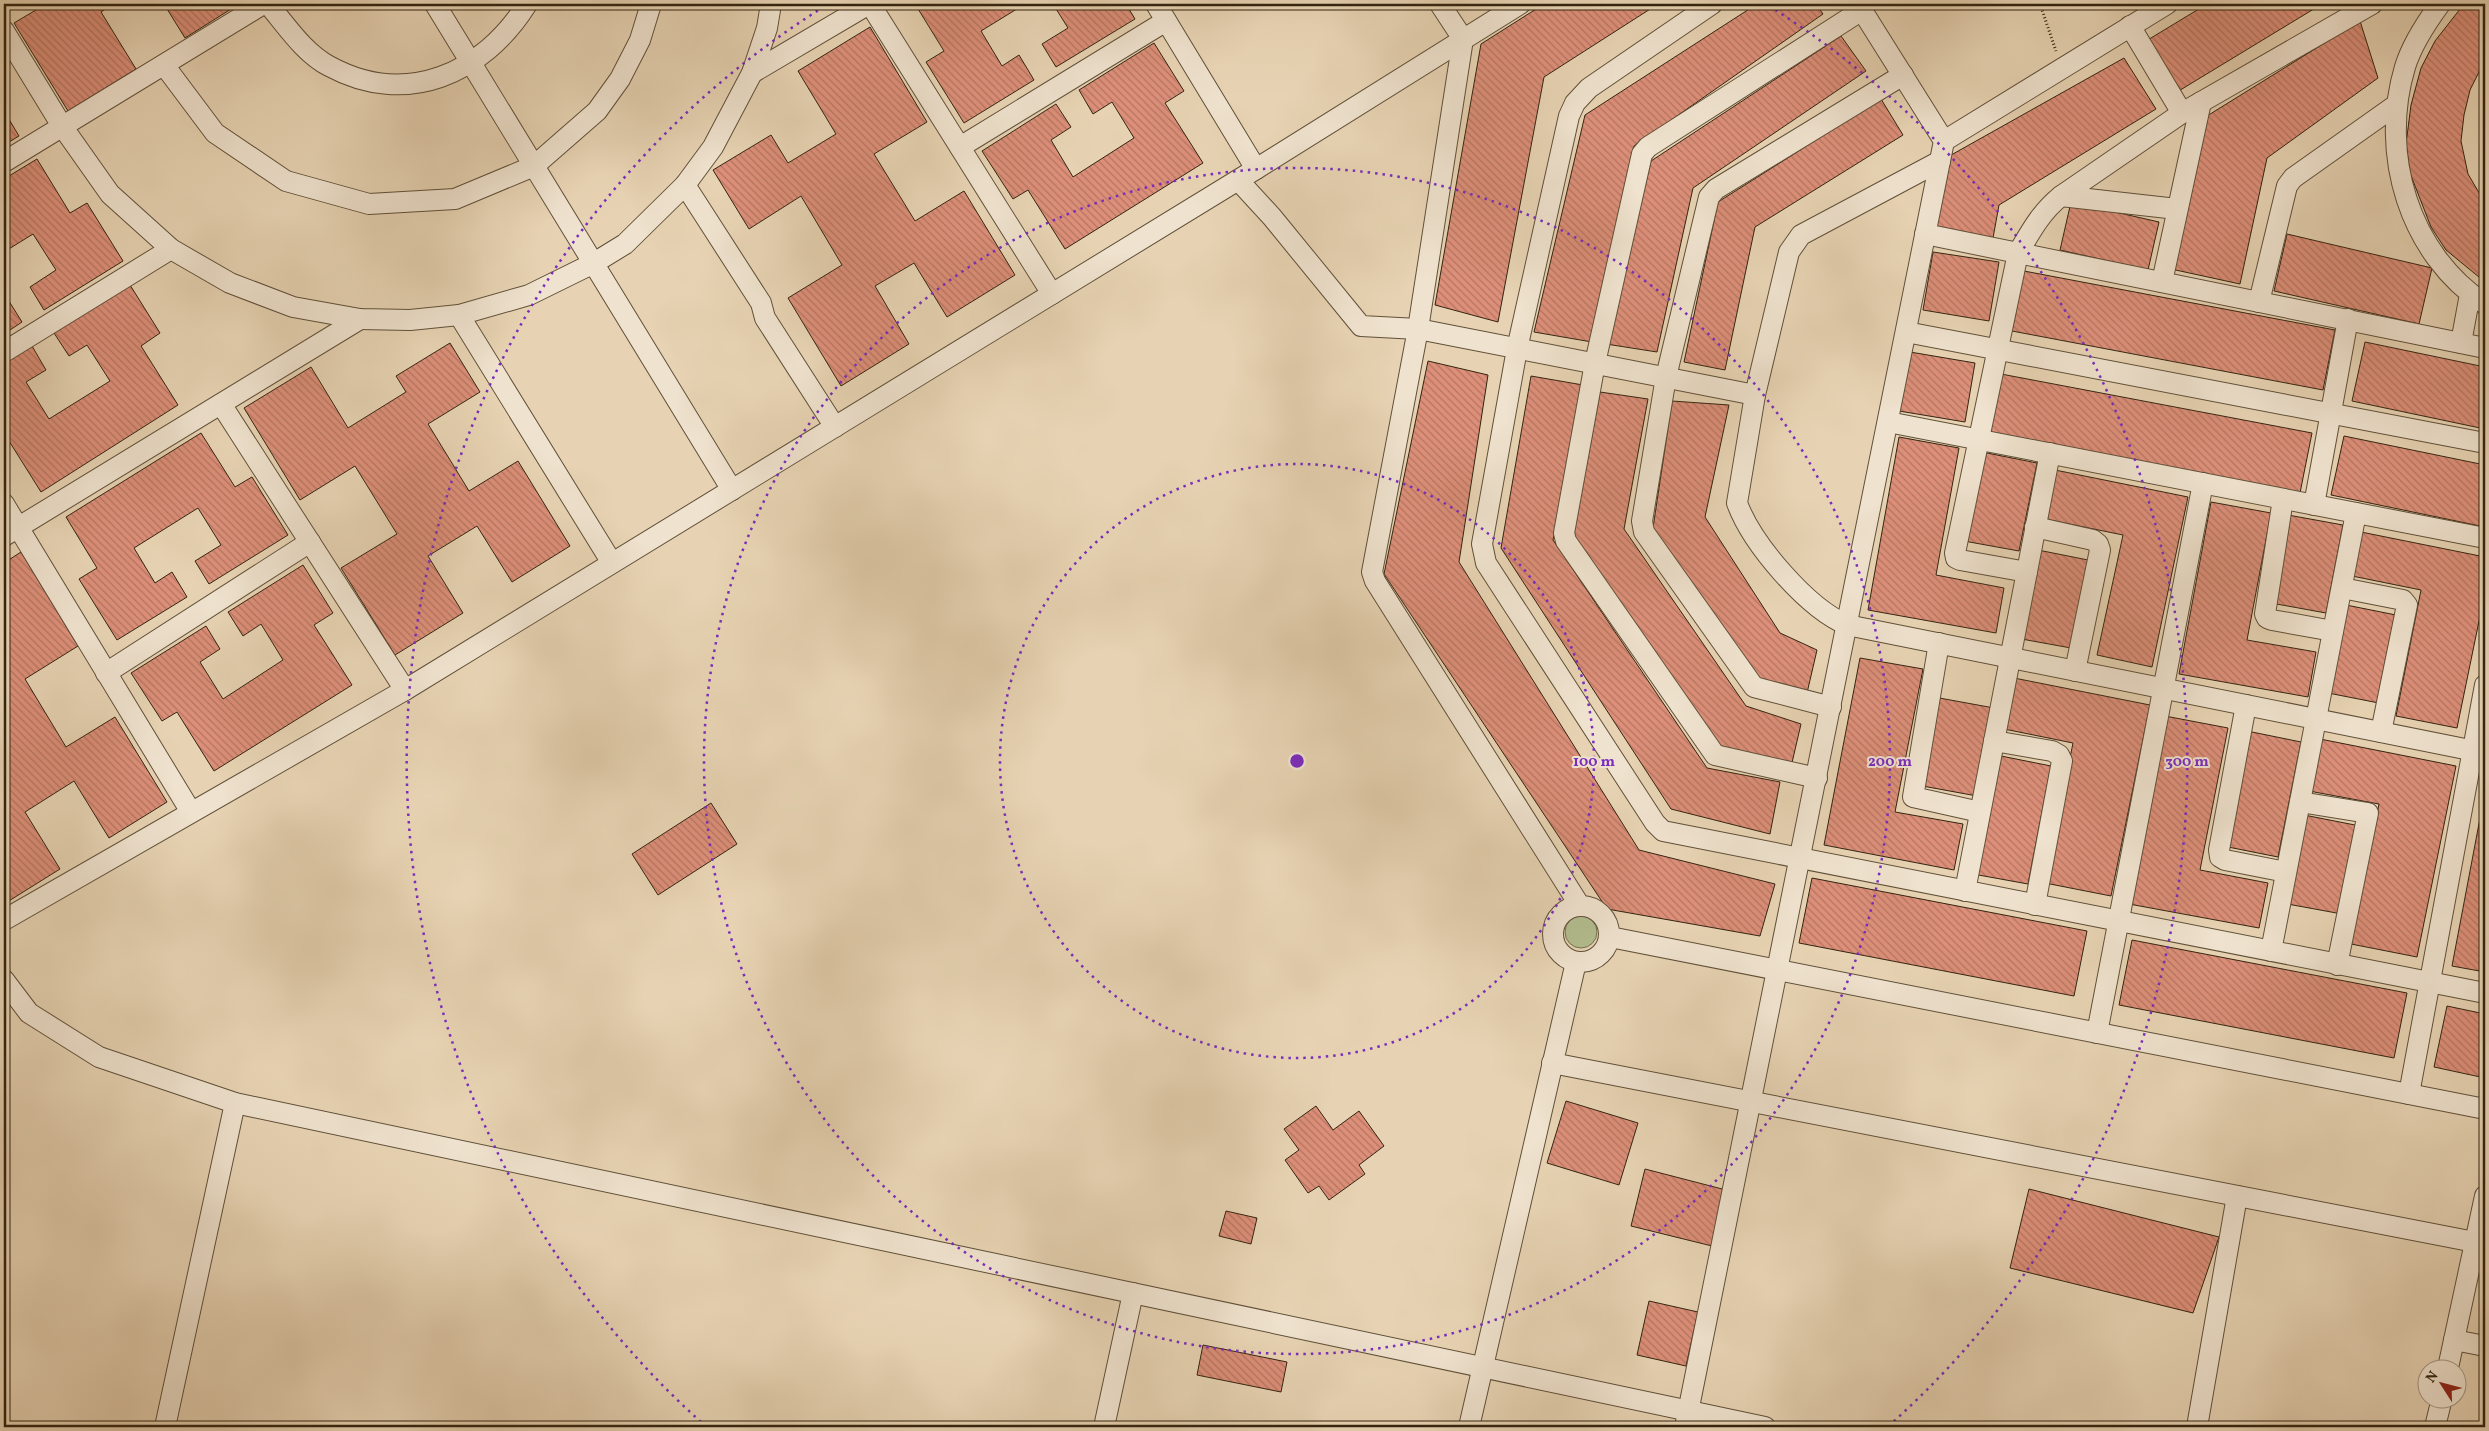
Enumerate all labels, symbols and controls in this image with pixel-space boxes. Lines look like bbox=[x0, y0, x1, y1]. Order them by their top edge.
centre of rings bbox=[1288, 752, 1306, 770]
text: 100 m bbox=[1573, 752, 1616, 773]
text: 200 m bbox=[1868, 752, 1912, 773]
text: 300 m bbox=[2165, 752, 2209, 773]
north arrow bbox=[2416, 1358, 2466, 1408]
text: N bbox=[2422, 1368, 2443, 1387]

